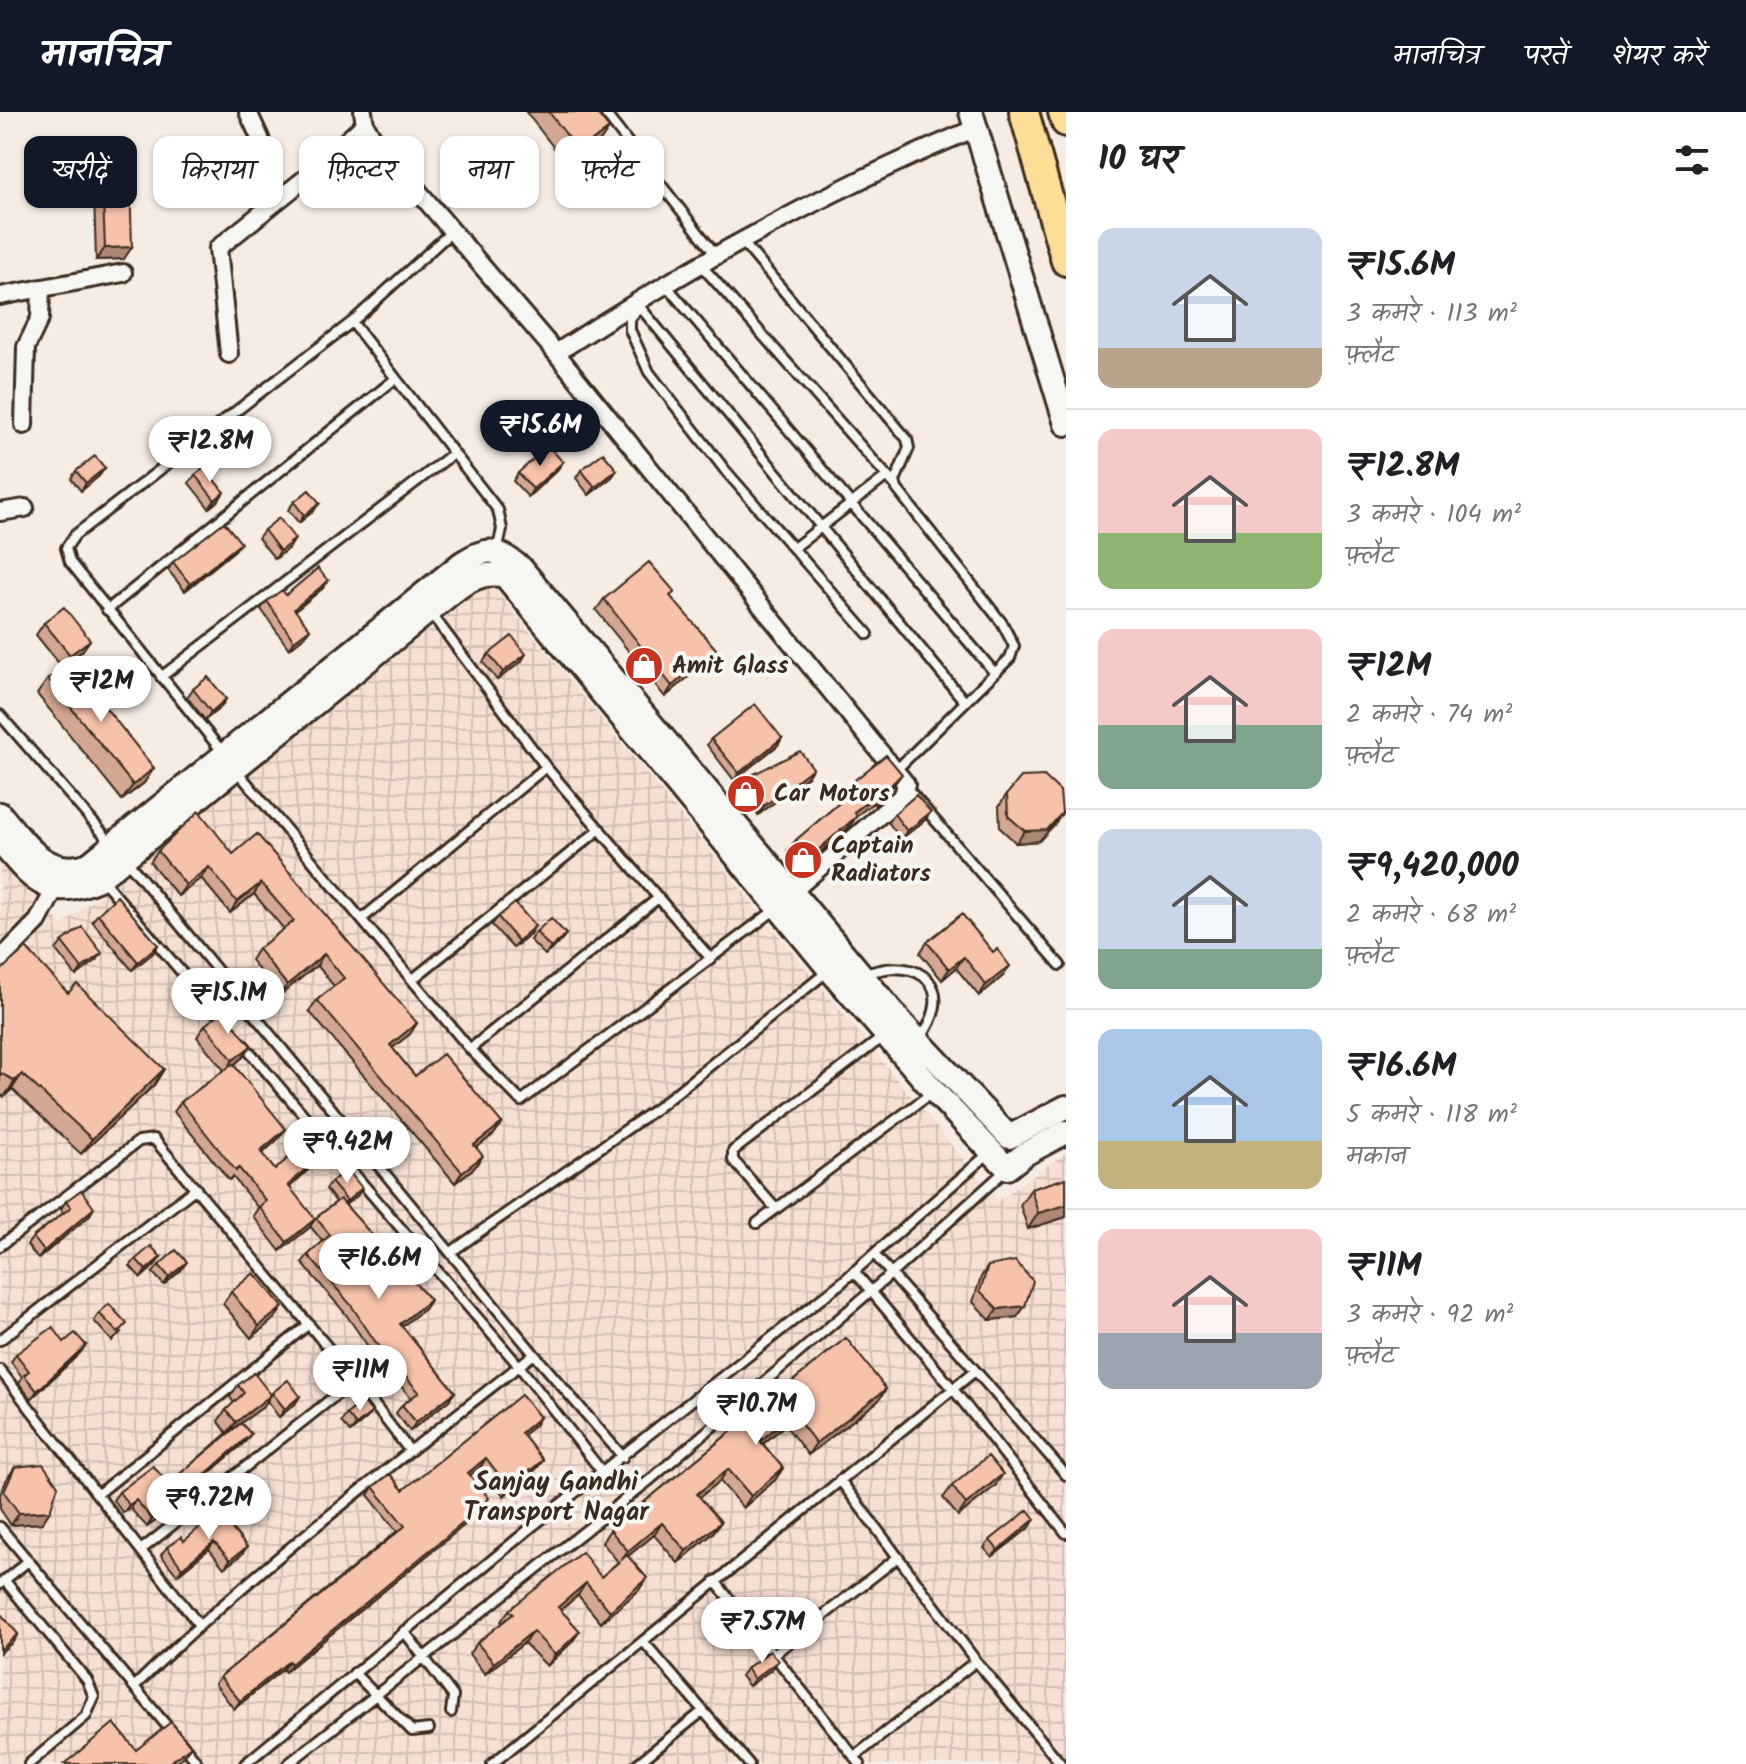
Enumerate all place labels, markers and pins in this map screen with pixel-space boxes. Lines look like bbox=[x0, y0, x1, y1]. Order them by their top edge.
pin: ₹15.6M bbox=[475, 400, 605, 468]
pin: ₹12.8M bbox=[145, 416, 275, 484]
shop icon: Amit Glass bbox=[623, 645, 665, 687]
place label: Amit Glass bbox=[672, 647, 788, 686]
pin: ₹12M bbox=[54, 656, 148, 724]
shop icon: Car Motors bbox=[725, 773, 767, 815]
place label: Car Motors bbox=[774, 775, 890, 814]
place label: Captain Radiators bbox=[831, 827, 931, 894]
shop icon: Captain Radiators bbox=[782, 839, 824, 881]
pin: ₹15.1M bbox=[163, 968, 293, 1036]
pin: ₹9.42M bbox=[282, 1117, 412, 1185]
pin: ₹16.6M bbox=[314, 1233, 444, 1301]
pin: ₹11M bbox=[313, 1345, 407, 1413]
pin: ₹10.7M bbox=[691, 1379, 821, 1447]
pin: ₹9.72M bbox=[144, 1473, 274, 1541]
pin: ₹7.57M bbox=[697, 1597, 827, 1665]

